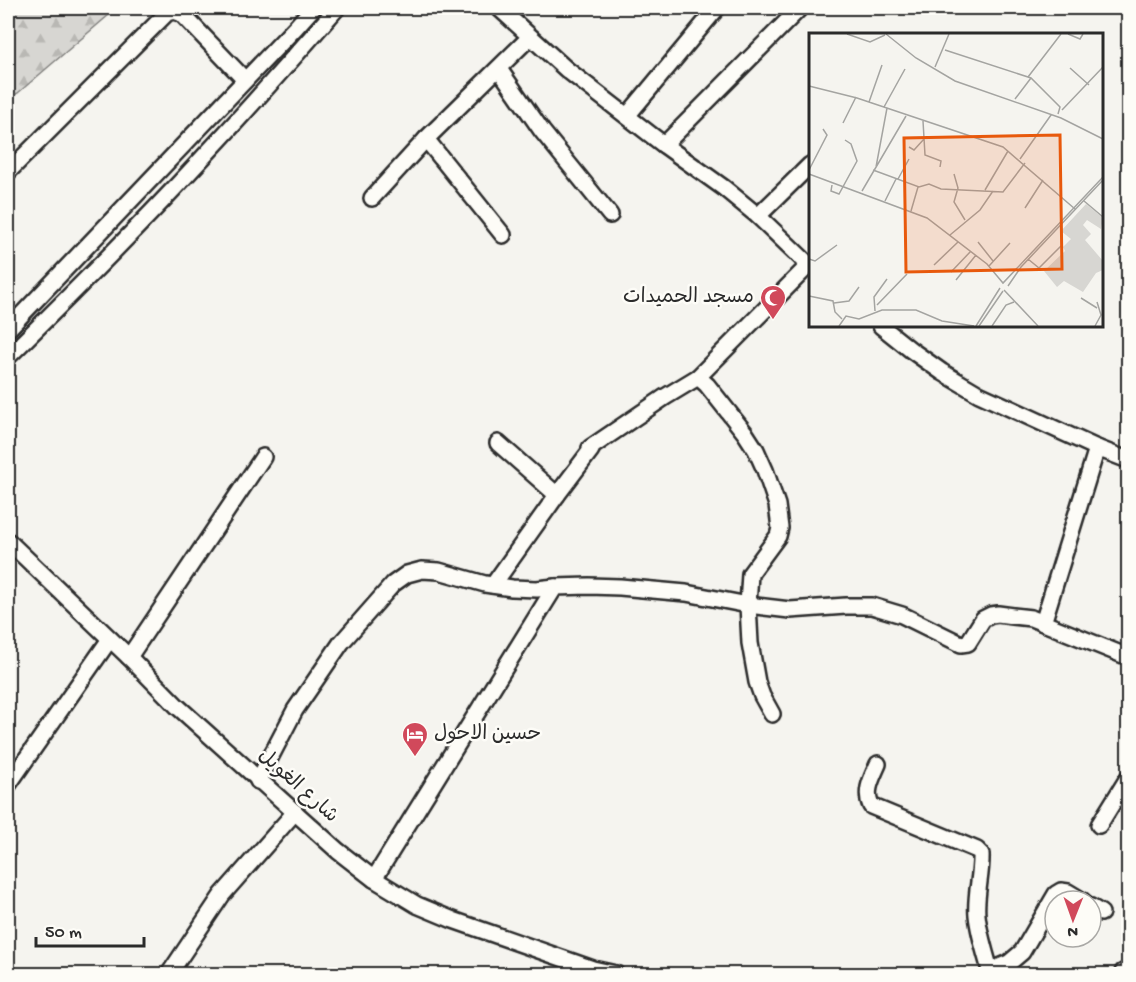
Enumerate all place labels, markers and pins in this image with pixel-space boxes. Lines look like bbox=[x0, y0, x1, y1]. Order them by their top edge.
mosque icon: مسجد الحميدات bbox=[758, 283, 788, 321]
place label: مسجد الحميدات bbox=[623, 286, 754, 310]
hotel icon: حسين الاحول bbox=[400, 720, 430, 758]
place label: حسين الاحول bbox=[434, 723, 541, 747]

